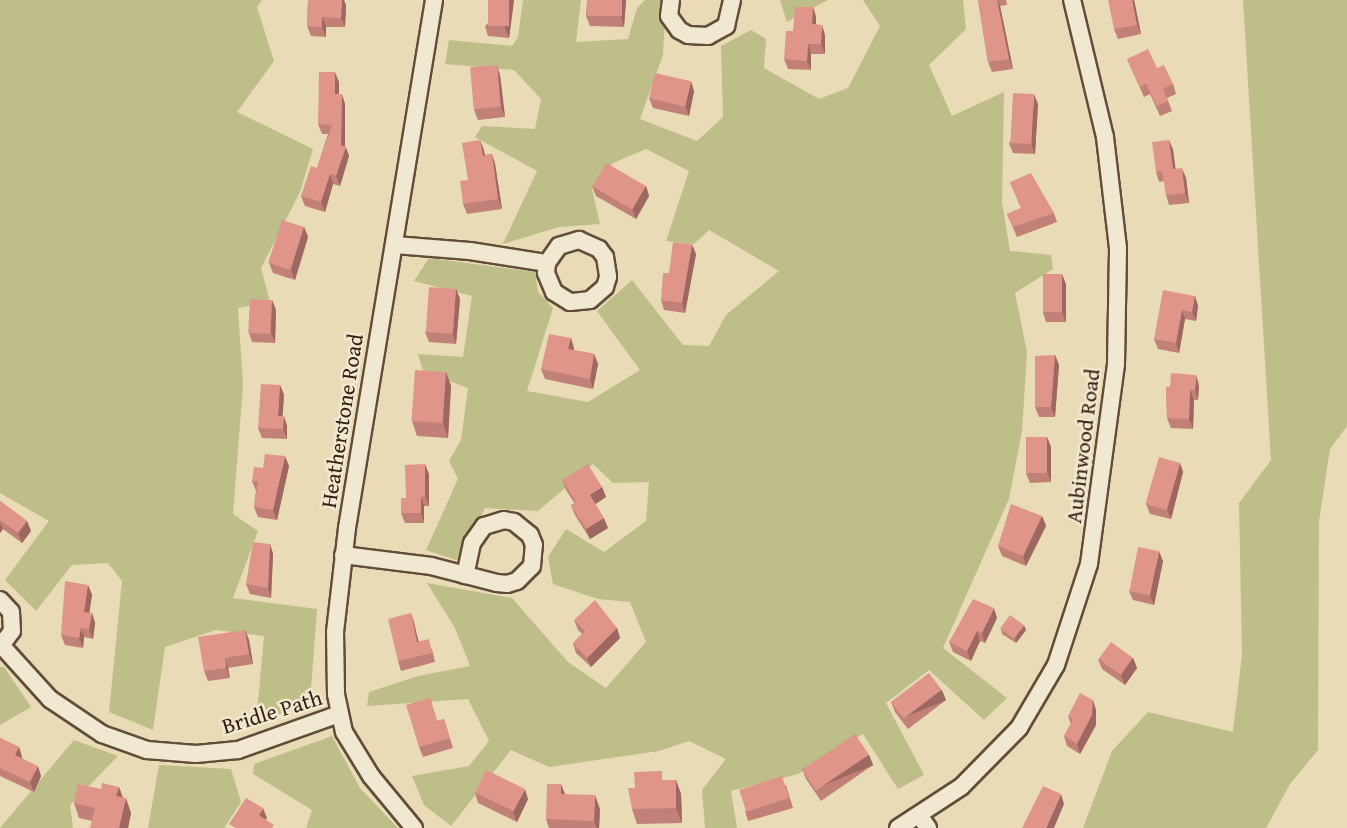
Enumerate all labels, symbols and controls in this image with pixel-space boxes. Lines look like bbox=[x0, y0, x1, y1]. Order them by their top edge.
street label: Heatherstone Road bbox=[315, 332, 369, 510]
street label: Aubinwood Road bbox=[1060, 367, 1106, 525]
street label: Bridle Path bbox=[219, 684, 325, 740]

